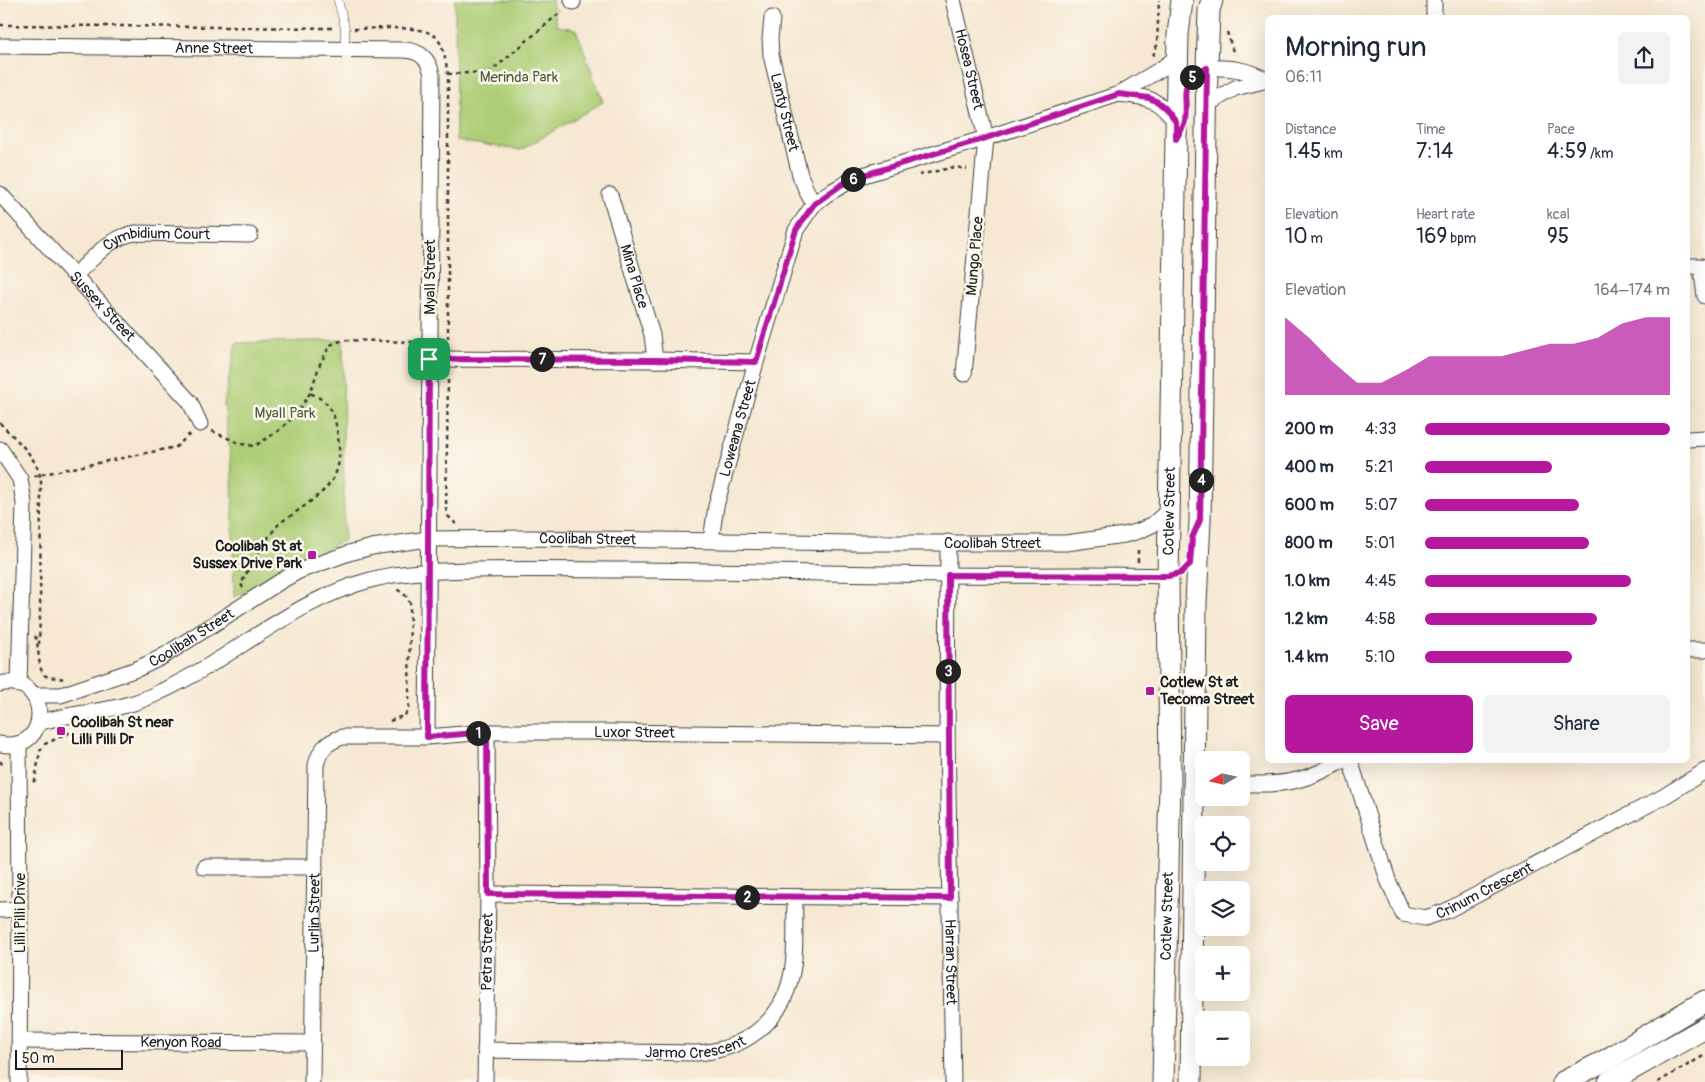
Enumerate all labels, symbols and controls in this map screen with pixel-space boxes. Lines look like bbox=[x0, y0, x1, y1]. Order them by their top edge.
street label: Hosea Street bbox=[951, 27, 989, 112]
text: Morning run bbox=[1285, 30, 1427, 65]
button: share bbox=[1618, 32, 1670, 84]
street label: Anne Street bbox=[175, 38, 254, 58]
pin: 5 bbox=[1180, 64, 1204, 90]
text: 06:11 bbox=[1285, 67, 1322, 87]
park label: Merinda Park bbox=[480, 68, 559, 87]
text: 5 bbox=[1189, 69, 1196, 86]
street label: Lanty Street bbox=[766, 71, 804, 154]
text: Distance bbox=[1285, 121, 1336, 138]
text: Time bbox=[1416, 121, 1445, 138]
text: Pace bbox=[1547, 121, 1575, 138]
text: 1.45 bbox=[1285, 138, 1321, 165]
text: 7:14 bbox=[1416, 138, 1453, 165]
text: 4:59 bbox=[1547, 138, 1587, 165]
text: km bbox=[1321, 145, 1343, 162]
text: /km bbox=[1587, 145, 1613, 162]
pin: 6 bbox=[840, 166, 866, 192]
text: 6 bbox=[849, 171, 858, 188]
text: Elevation bbox=[1285, 206, 1338, 223]
text: Heart rate bbox=[1416, 206, 1475, 223]
text: kcal bbox=[1547, 206, 1570, 223]
street label: Mungo Place bbox=[962, 215, 988, 296]
street label: Cymbidium Court bbox=[99, 223, 211, 255]
text: 10 bbox=[1285, 223, 1308, 250]
text: 169 bbox=[1416, 223, 1447, 250]
text: 95 bbox=[1547, 223, 1569, 250]
text: m bbox=[1308, 230, 1323, 247]
text: bpm bbox=[1447, 230, 1476, 247]
street label: Myall Street bbox=[421, 238, 440, 315]
street label: Mina Place bbox=[616, 242, 653, 311]
street label: Sussex Street bbox=[66, 267, 140, 346]
text: Elevation bbox=[1285, 280, 1346, 300]
text: 164–174 m bbox=[1594, 280, 1670, 300]
pin bbox=[408, 338, 450, 380]
icon: arrive bbox=[415, 345, 443, 373]
pin: 7 bbox=[530, 346, 554, 372]
text: 7 bbox=[539, 351, 546, 368]
street label: Loweana Street bbox=[715, 377, 760, 479]
park label: Myall Park bbox=[255, 404, 316, 423]
text: 200 m bbox=[1285, 419, 1333, 439]
text: 4:33 bbox=[1365, 419, 1396, 439]
text: 400 m bbox=[1285, 457, 1334, 477]
text: 5:21 bbox=[1365, 457, 1393, 477]
street label: Cotlew Street bbox=[1159, 466, 1179, 556]
pin: 4 bbox=[1188, 468, 1214, 492]
text: 4 bbox=[1197, 472, 1206, 489]
text: 600 m bbox=[1285, 495, 1334, 515]
text: 5:07 bbox=[1365, 495, 1397, 515]
street label: Coolibah Street bbox=[539, 529, 637, 549]
text: 800 m bbox=[1285, 533, 1333, 553]
text: 5:01 bbox=[1365, 533, 1395, 553]
street label: Coolibah Street bbox=[944, 534, 1042, 553]
place label: Coolibah St at Sussex Drive Park bbox=[193, 537, 303, 573]
marker: Coolibah St at Sussex Drive Park bbox=[306, 549, 318, 561]
text: 1.0 km bbox=[1285, 571, 1330, 591]
text: 4:45 bbox=[1365, 571, 1397, 591]
street label: Coolibah Street bbox=[146, 604, 238, 671]
text: 1.2 km bbox=[1285, 609, 1328, 629]
text: 4:58 bbox=[1365, 609, 1395, 629]
text: 1.4 km bbox=[1285, 647, 1328, 667]
text: 5:10 bbox=[1365, 647, 1395, 667]
pin: 3 bbox=[936, 658, 960, 684]
text: 3 bbox=[945, 663, 952, 680]
place label: Cotlew St at Tecoma Street bbox=[1159, 673, 1255, 709]
marker: Cotlew St at Tecoma Street bbox=[1144, 685, 1156, 697]
button: Save bbox=[1285, 695, 1473, 753]
button: Share bbox=[1483, 695, 1670, 753]
place label: Coolibah St near Lilli Pilli Dr bbox=[71, 713, 174, 749]
pin: 1 bbox=[466, 720, 490, 746]
street label: Luxor Street bbox=[594, 722, 676, 742]
marker: Coolibah St near Lilli Pilli Dr bbox=[55, 725, 67, 737]
text: 1 bbox=[476, 725, 481, 742]
north arrow bbox=[1195, 751, 1250, 806]
map controls bbox=[1195, 751, 1250, 1066]
button: locate bbox=[1195, 816, 1250, 871]
street label: Crinum Crescent bbox=[1434, 857, 1537, 923]
street label: Cotlew Street bbox=[1156, 871, 1177, 960]
street label: Lilli Pilli Drive bbox=[11, 872, 30, 953]
street label: Lurlin Street bbox=[304, 872, 324, 953]
button: layers bbox=[1195, 881, 1250, 936]
pin: 2 bbox=[734, 884, 760, 910]
text: 2 bbox=[744, 889, 751, 906]
street label: Petra Street bbox=[477, 912, 497, 991]
street label: Harran Street bbox=[941, 919, 961, 1006]
button: + bbox=[1195, 946, 1250, 1001]
button: − bbox=[1195, 1011, 1250, 1066]
street label: Jarmo Crescent bbox=[645, 1031, 750, 1063]
street label: Kenyon Road bbox=[140, 1032, 222, 1052]
scale bar bbox=[15, 1047, 122, 1070]
text: 50 m bbox=[22, 1050, 55, 1067]

